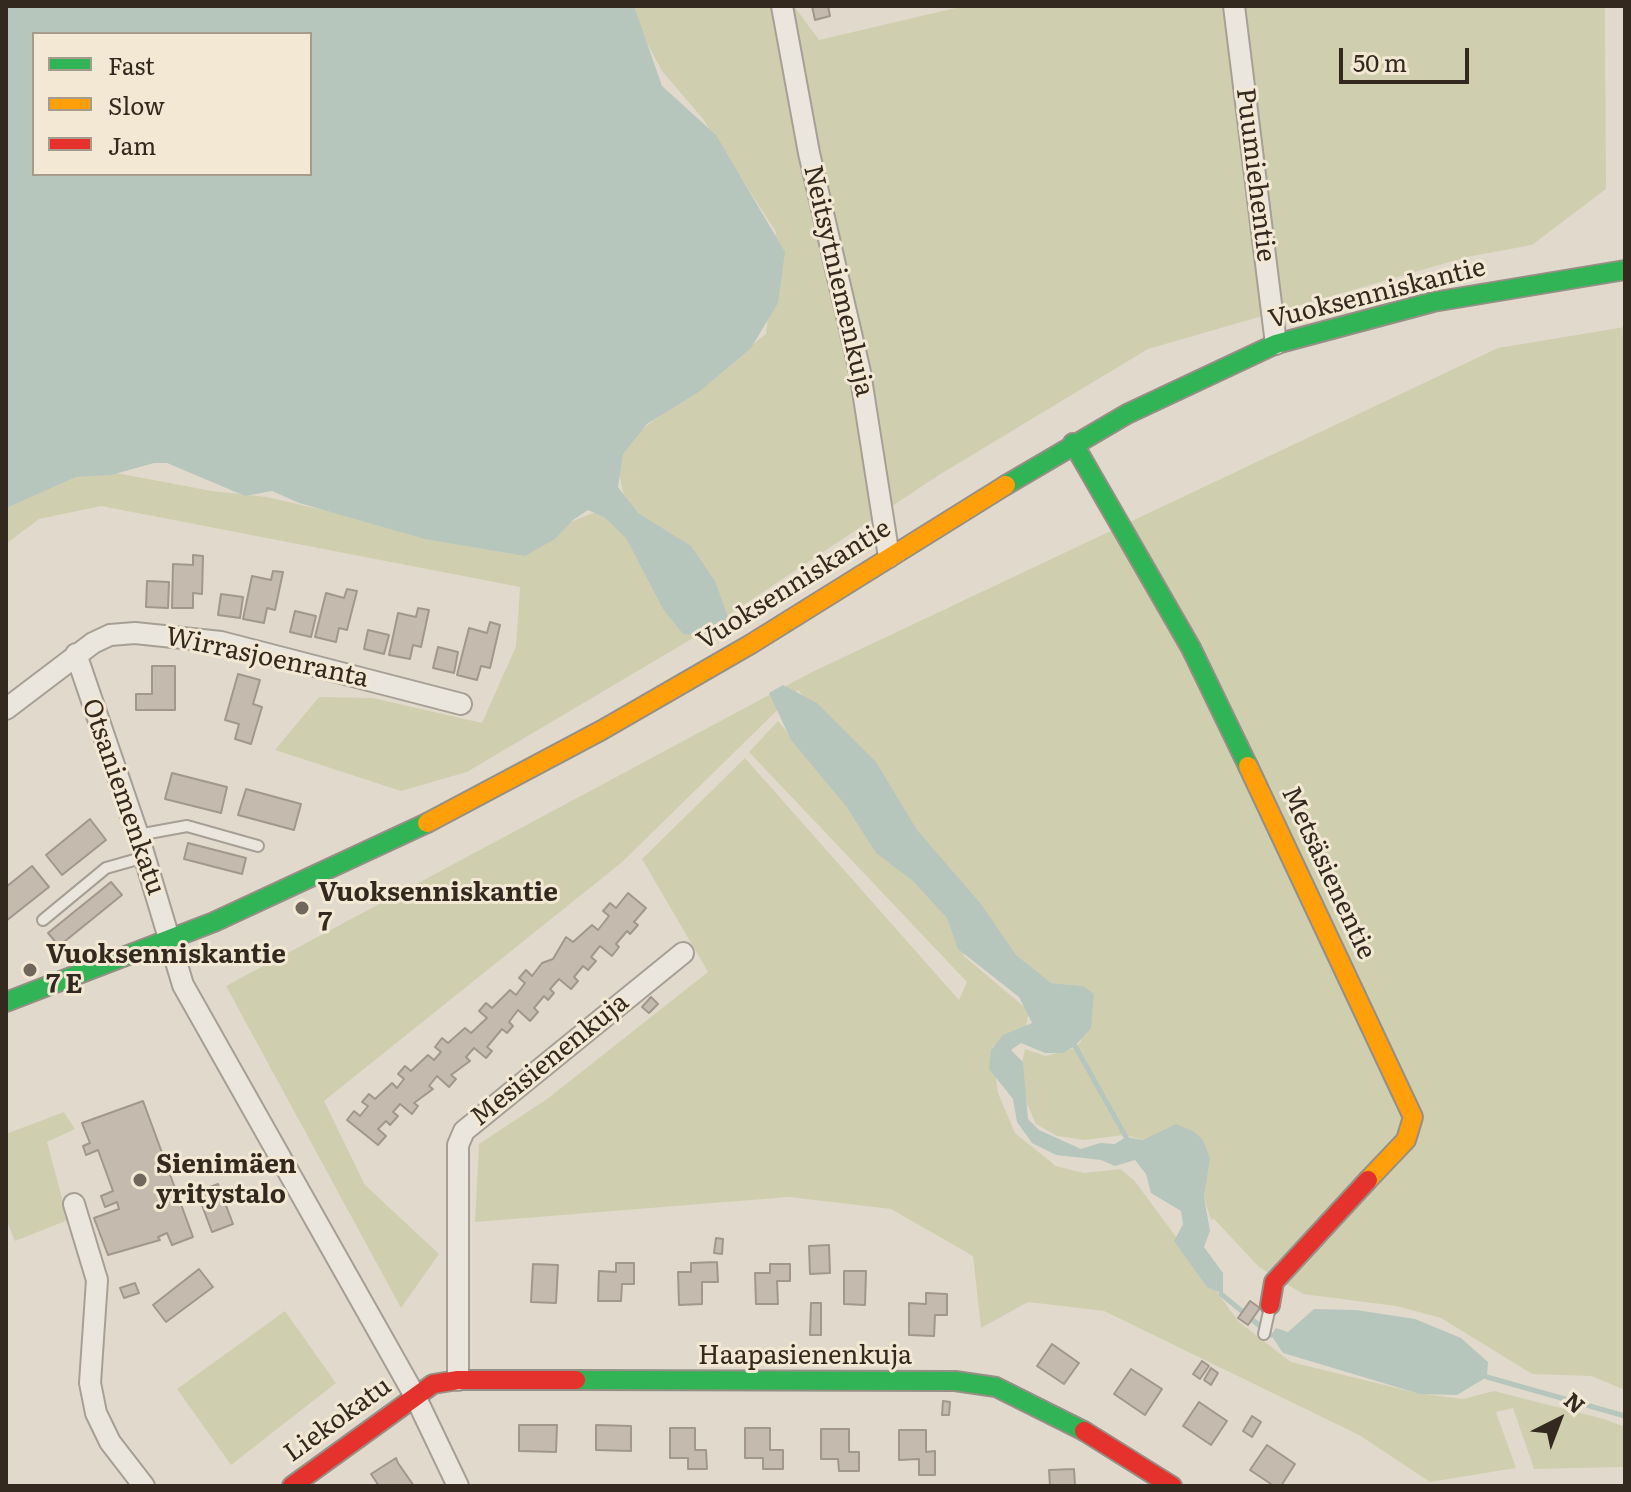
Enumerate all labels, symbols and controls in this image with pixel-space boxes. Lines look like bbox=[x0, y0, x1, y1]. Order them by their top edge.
legend bbox=[32, 32, 312, 176]
scale bar bbox=[1343, 32, 1473, 82]
text: 50 m bbox=[1353, 44, 1407, 79]
text: Fast bbox=[108, 47, 155, 82]
street label: Puumiehentie bbox=[1229, 86, 1281, 264]
text: Slow bbox=[108, 87, 165, 122]
text: Jam bbox=[108, 127, 156, 162]
street label: Neitsytniemenkuja bbox=[796, 162, 880, 400]
street label: Vuoksenniskantie bbox=[1265, 252, 1489, 336]
street label: Vuoksenniskantie bbox=[691, 513, 897, 657]
street label: Wirrasjoenranta bbox=[163, 621, 371, 695]
street label: Otsaniemenkatu bbox=[75, 695, 171, 899]
street label: Metsäsienentie bbox=[1274, 782, 1382, 964]
place label: Vuoksenniskantie 7 bbox=[318, 877, 558, 938]
marker: Vuoksenniskantie 7 bbox=[293, 899, 311, 917]
place label: Vuoksenniskantie 7 E bbox=[46, 939, 286, 1000]
marker: Vuoksenniskantie 7 E bbox=[21, 961, 39, 979]
street label: Mesisienenkuja bbox=[465, 987, 635, 1133]
place label: Sienimäen yritystalo bbox=[156, 1149, 297, 1210]
marker: Sienimäen yritystalo bbox=[131, 1171, 149, 1189]
street label: Haapasienenkuja bbox=[698, 1340, 912, 1372]
street label: Liekokatu bbox=[278, 1371, 398, 1469]
north arrow bbox=[1519, 1380, 1599, 1460]
text: N bbox=[1557, 1383, 1593, 1420]

